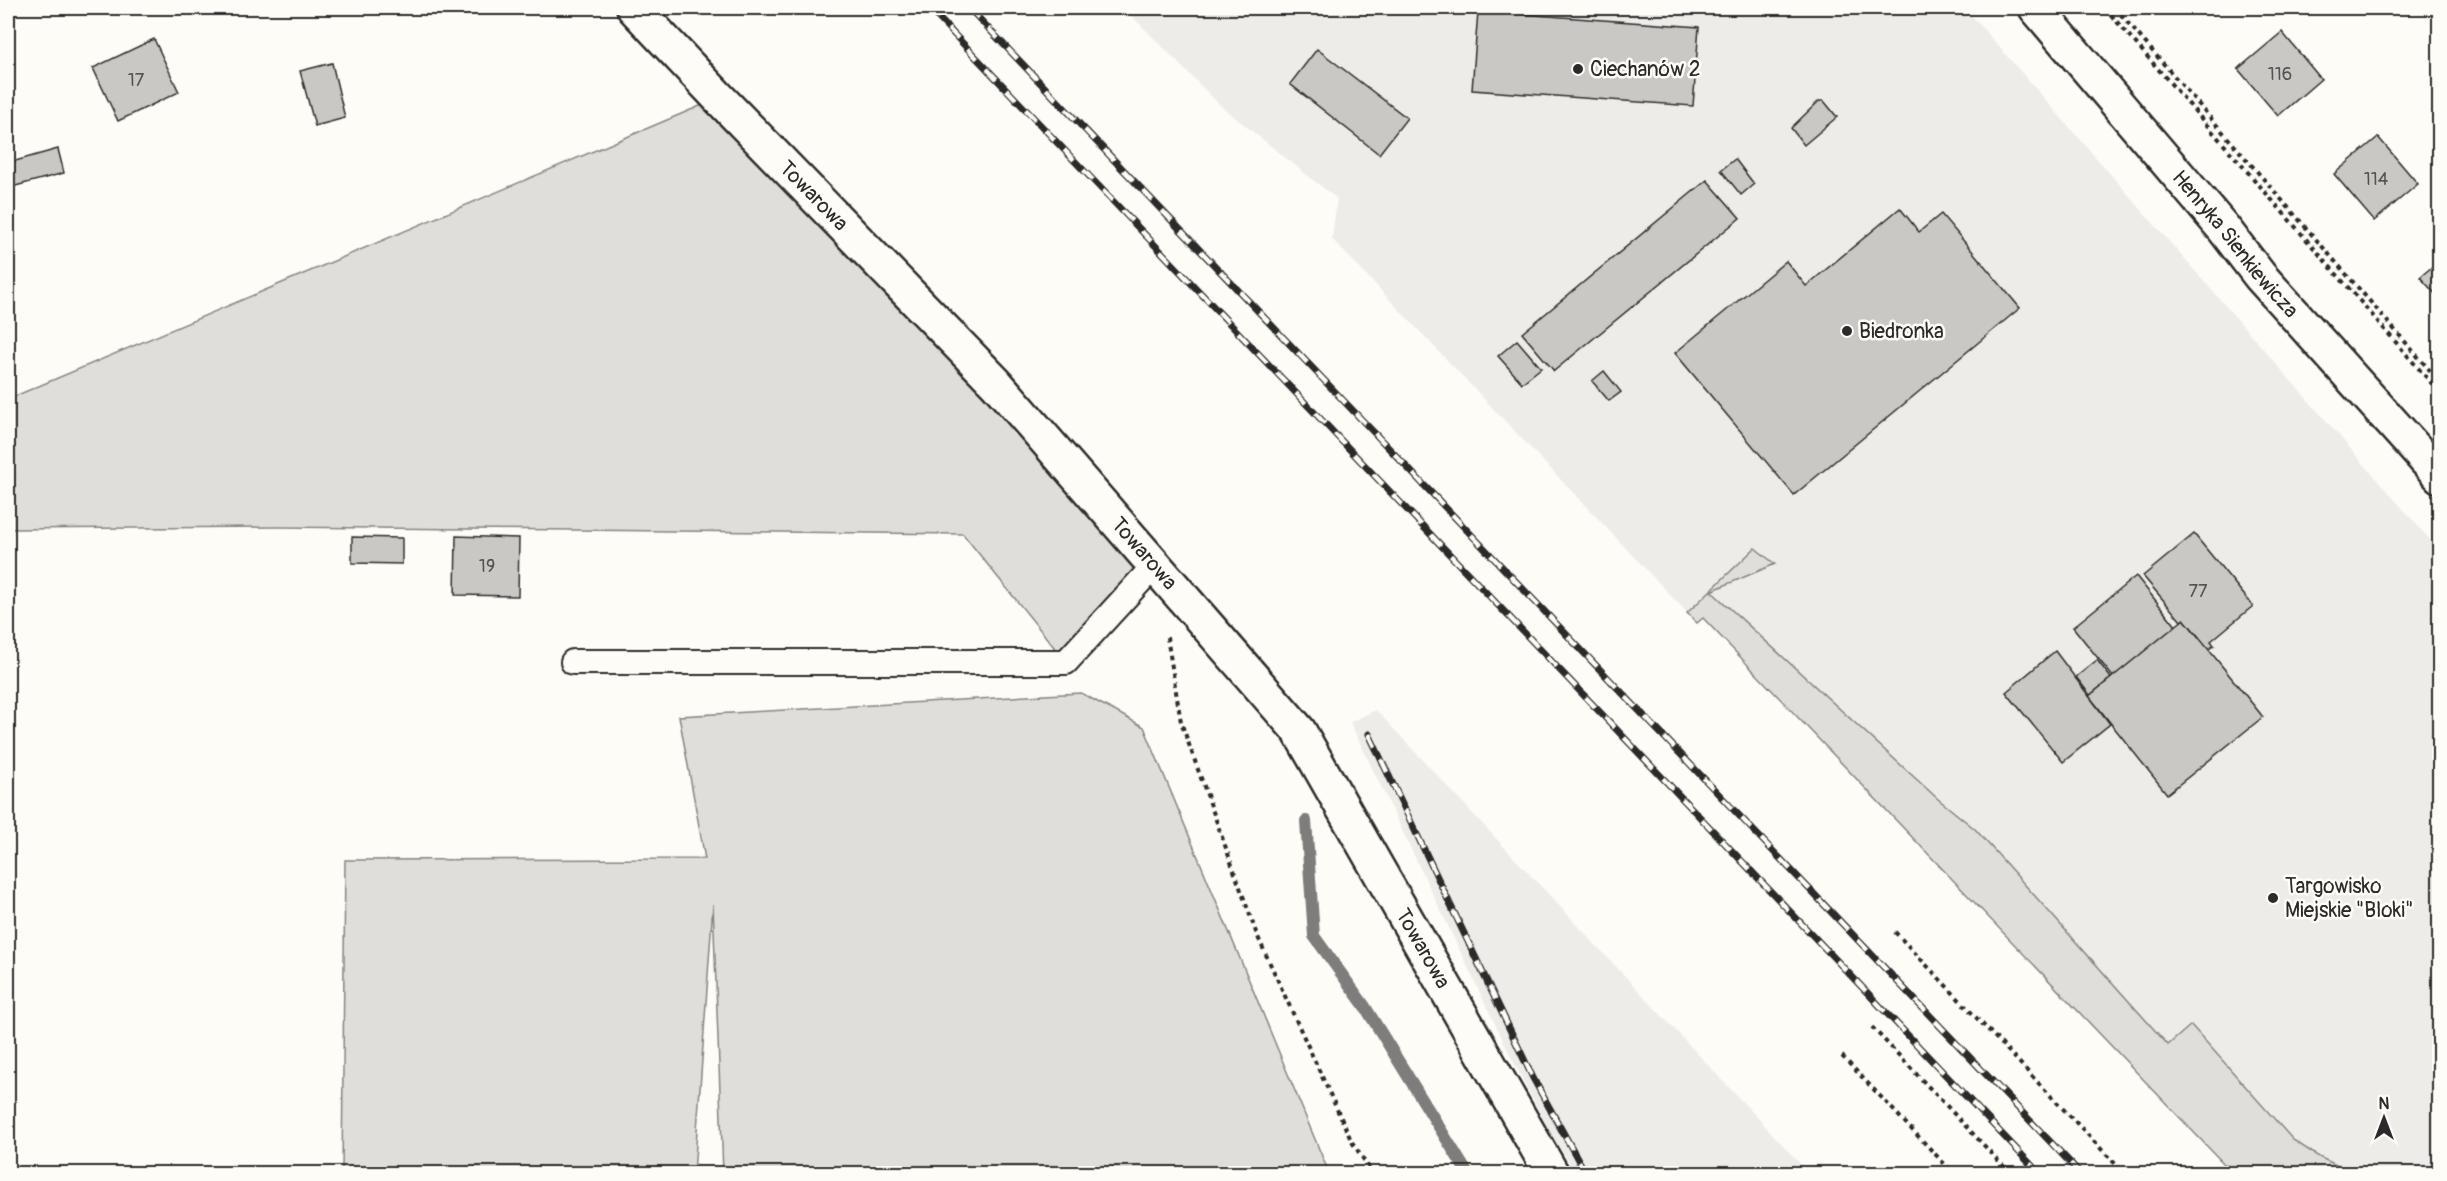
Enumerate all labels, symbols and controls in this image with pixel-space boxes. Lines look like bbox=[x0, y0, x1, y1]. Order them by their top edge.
place label: Ciechanów 2 bbox=[1590, 56, 1701, 83]
marker: Ciechanów 2 bbox=[1571, 62, 1585, 76]
house number: 116 bbox=[2268, 63, 2292, 86]
house number: 17 bbox=[128, 69, 145, 92]
street label: Towarowa bbox=[773, 155, 854, 237]
street label: Henryka Sienkiewicza bbox=[2166, 165, 2304, 324]
house number: 114 bbox=[2364, 168, 2389, 191]
place label: Biedronka bbox=[1859, 318, 1944, 345]
marker: Biedronka bbox=[1840, 324, 1854, 338]
street label: Towarowa bbox=[1105, 512, 1183, 596]
house number: 19 bbox=[479, 555, 495, 578]
house number: 77 bbox=[2188, 580, 2208, 603]
place label: Targowisko Miejskie "Bloki" bbox=[2285, 873, 2414, 924]
marker: Targowisko Miejskie "Bloki" bbox=[2266, 891, 2280, 905]
street label: Towarowa bbox=[1389, 904, 1456, 993]
north arrow bbox=[2354, 1088, 2414, 1148]
text: N bbox=[2379, 1094, 2390, 1114]

